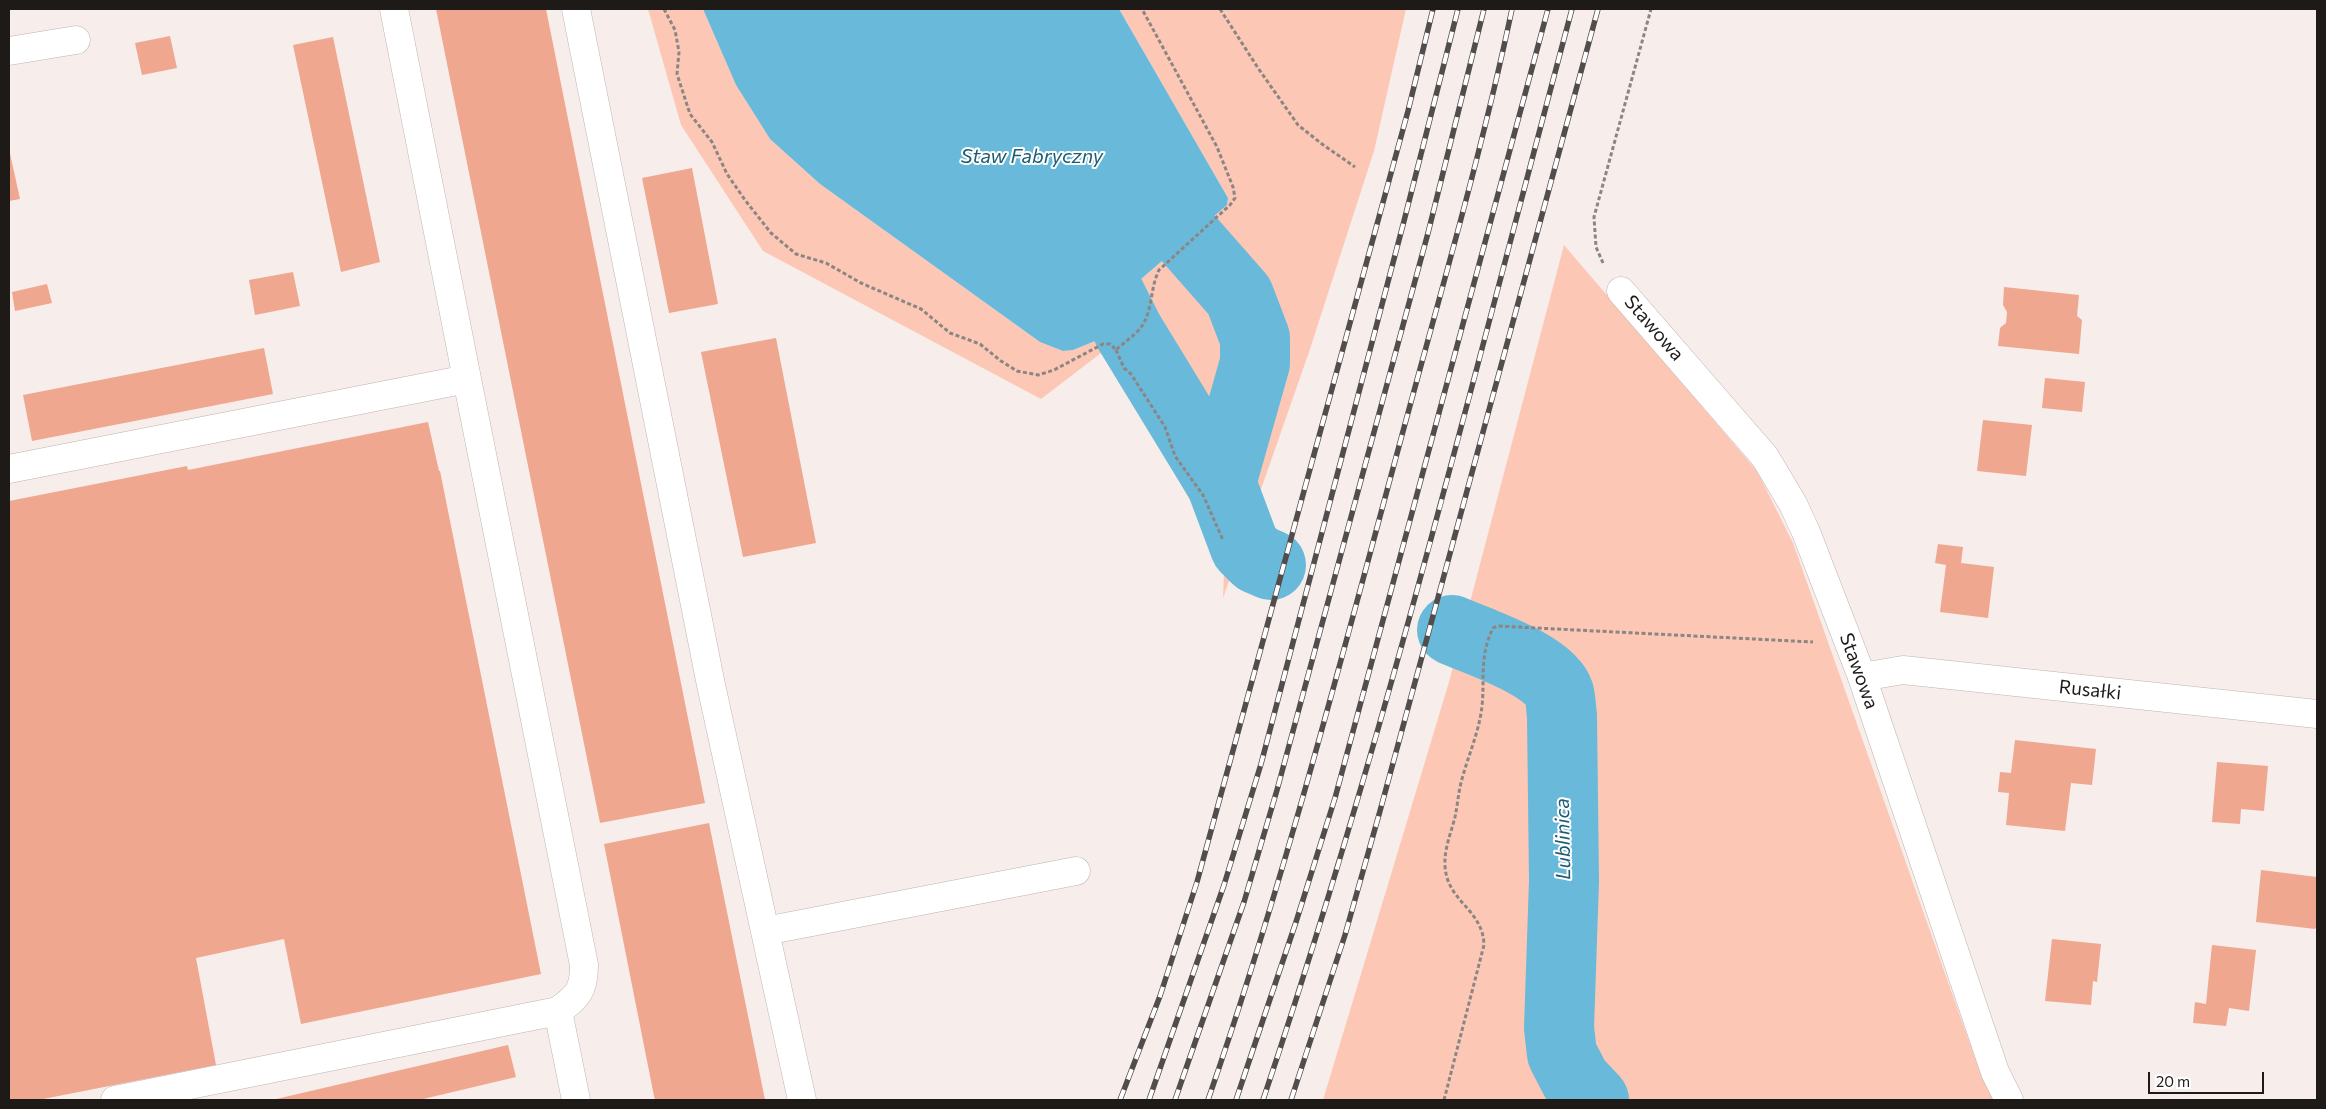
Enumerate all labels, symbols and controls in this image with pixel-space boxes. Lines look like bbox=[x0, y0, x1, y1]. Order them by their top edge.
water label: Staw Fabryczny bbox=[961, 144, 1103, 168]
street label: Stawowa bbox=[1619, 291, 1689, 365]
street label: Stawowa bbox=[1835, 630, 1883, 712]
street label: Rusałki bbox=[2058, 675, 2122, 705]
water label: Lublinica bbox=[1550, 798, 1576, 880]
scale bar bbox=[2151, 1062, 2267, 1094]
text: 20 m bbox=[2156, 1072, 2190, 1090]

